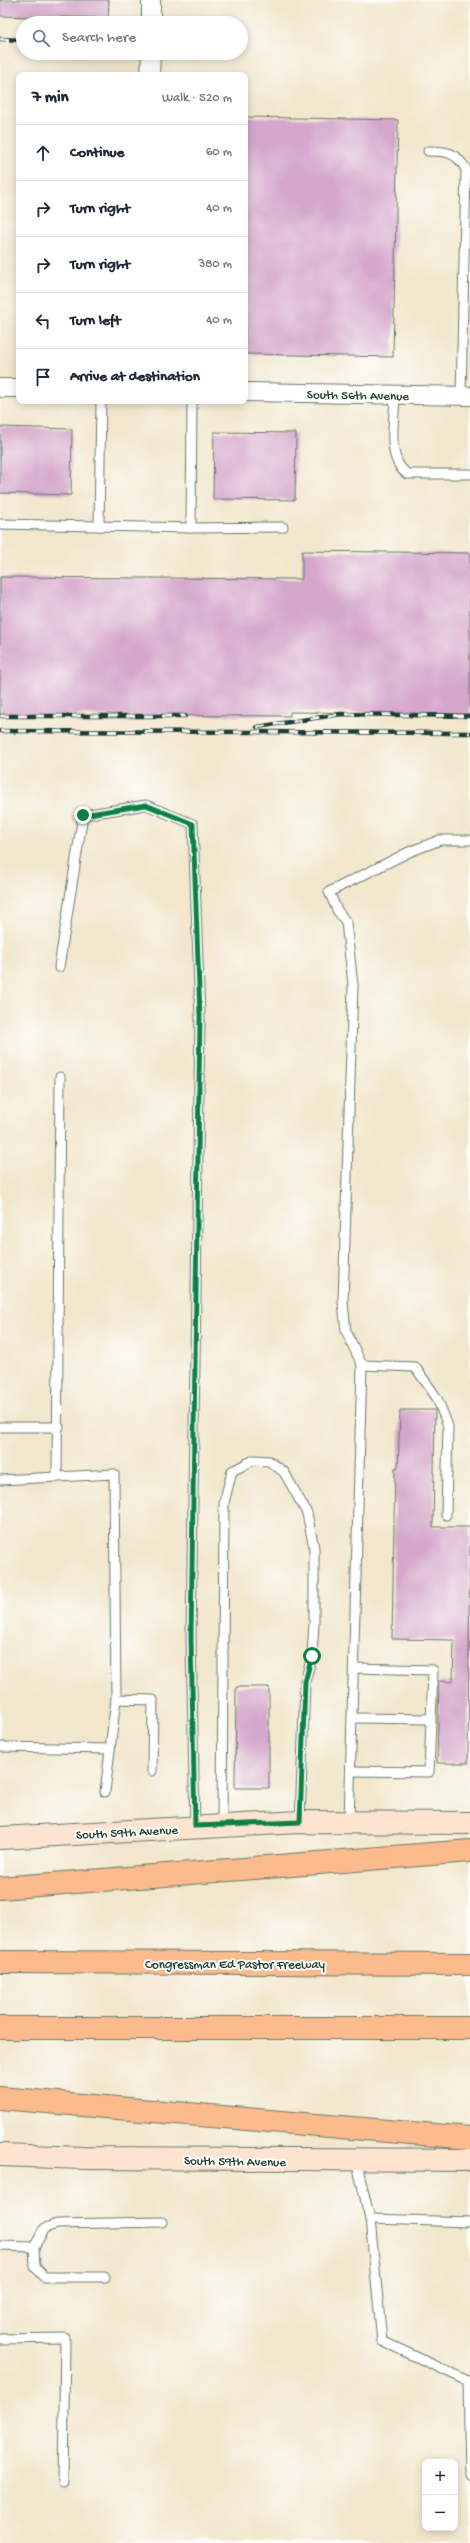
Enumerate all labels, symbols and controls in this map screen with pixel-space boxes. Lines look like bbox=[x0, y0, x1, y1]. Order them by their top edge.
search box bbox=[16, 16, 248, 60]
icon: search bbox=[30, 27, 52, 49]
text: Search here bbox=[62, 29, 136, 47]
text: 7 min bbox=[32, 88, 69, 108]
text: Walk · 520 m bbox=[162, 91, 232, 106]
icon: ahead bbox=[32, 142, 54, 164]
text: Continue bbox=[70, 144, 124, 162]
text: 60 m bbox=[206, 145, 232, 160]
icon: right bbox=[32, 198, 54, 220]
text: Turn right bbox=[70, 200, 130, 218]
text: 40 m bbox=[206, 201, 232, 216]
icon: right bbox=[32, 254, 54, 276]
text: Turn right bbox=[70, 256, 130, 274]
text: 380 m bbox=[198, 257, 232, 272]
icon: left bbox=[32, 310, 54, 332]
text: Turn left bbox=[70, 312, 121, 330]
text: 40 m bbox=[206, 313, 232, 328]
icon: arrive bbox=[32, 366, 54, 388]
text: Arrive at destination bbox=[70, 368, 200, 386]
street label: South 56th Avenue bbox=[307, 388, 409, 405]
route end bbox=[74, 806, 92, 824]
route start bbox=[303, 1647, 321, 1665]
street label: South 59th Avenue bbox=[76, 1823, 179, 1844]
street label: Congressman Ed Pastor Freeway bbox=[145, 1958, 326, 1973]
street label: South 59th Avenue bbox=[184, 2154, 286, 2171]
map controls bbox=[422, 2459, 458, 2531]
button: + bbox=[422, 2459, 458, 2495]
button: − bbox=[422, 2495, 458, 2531]

